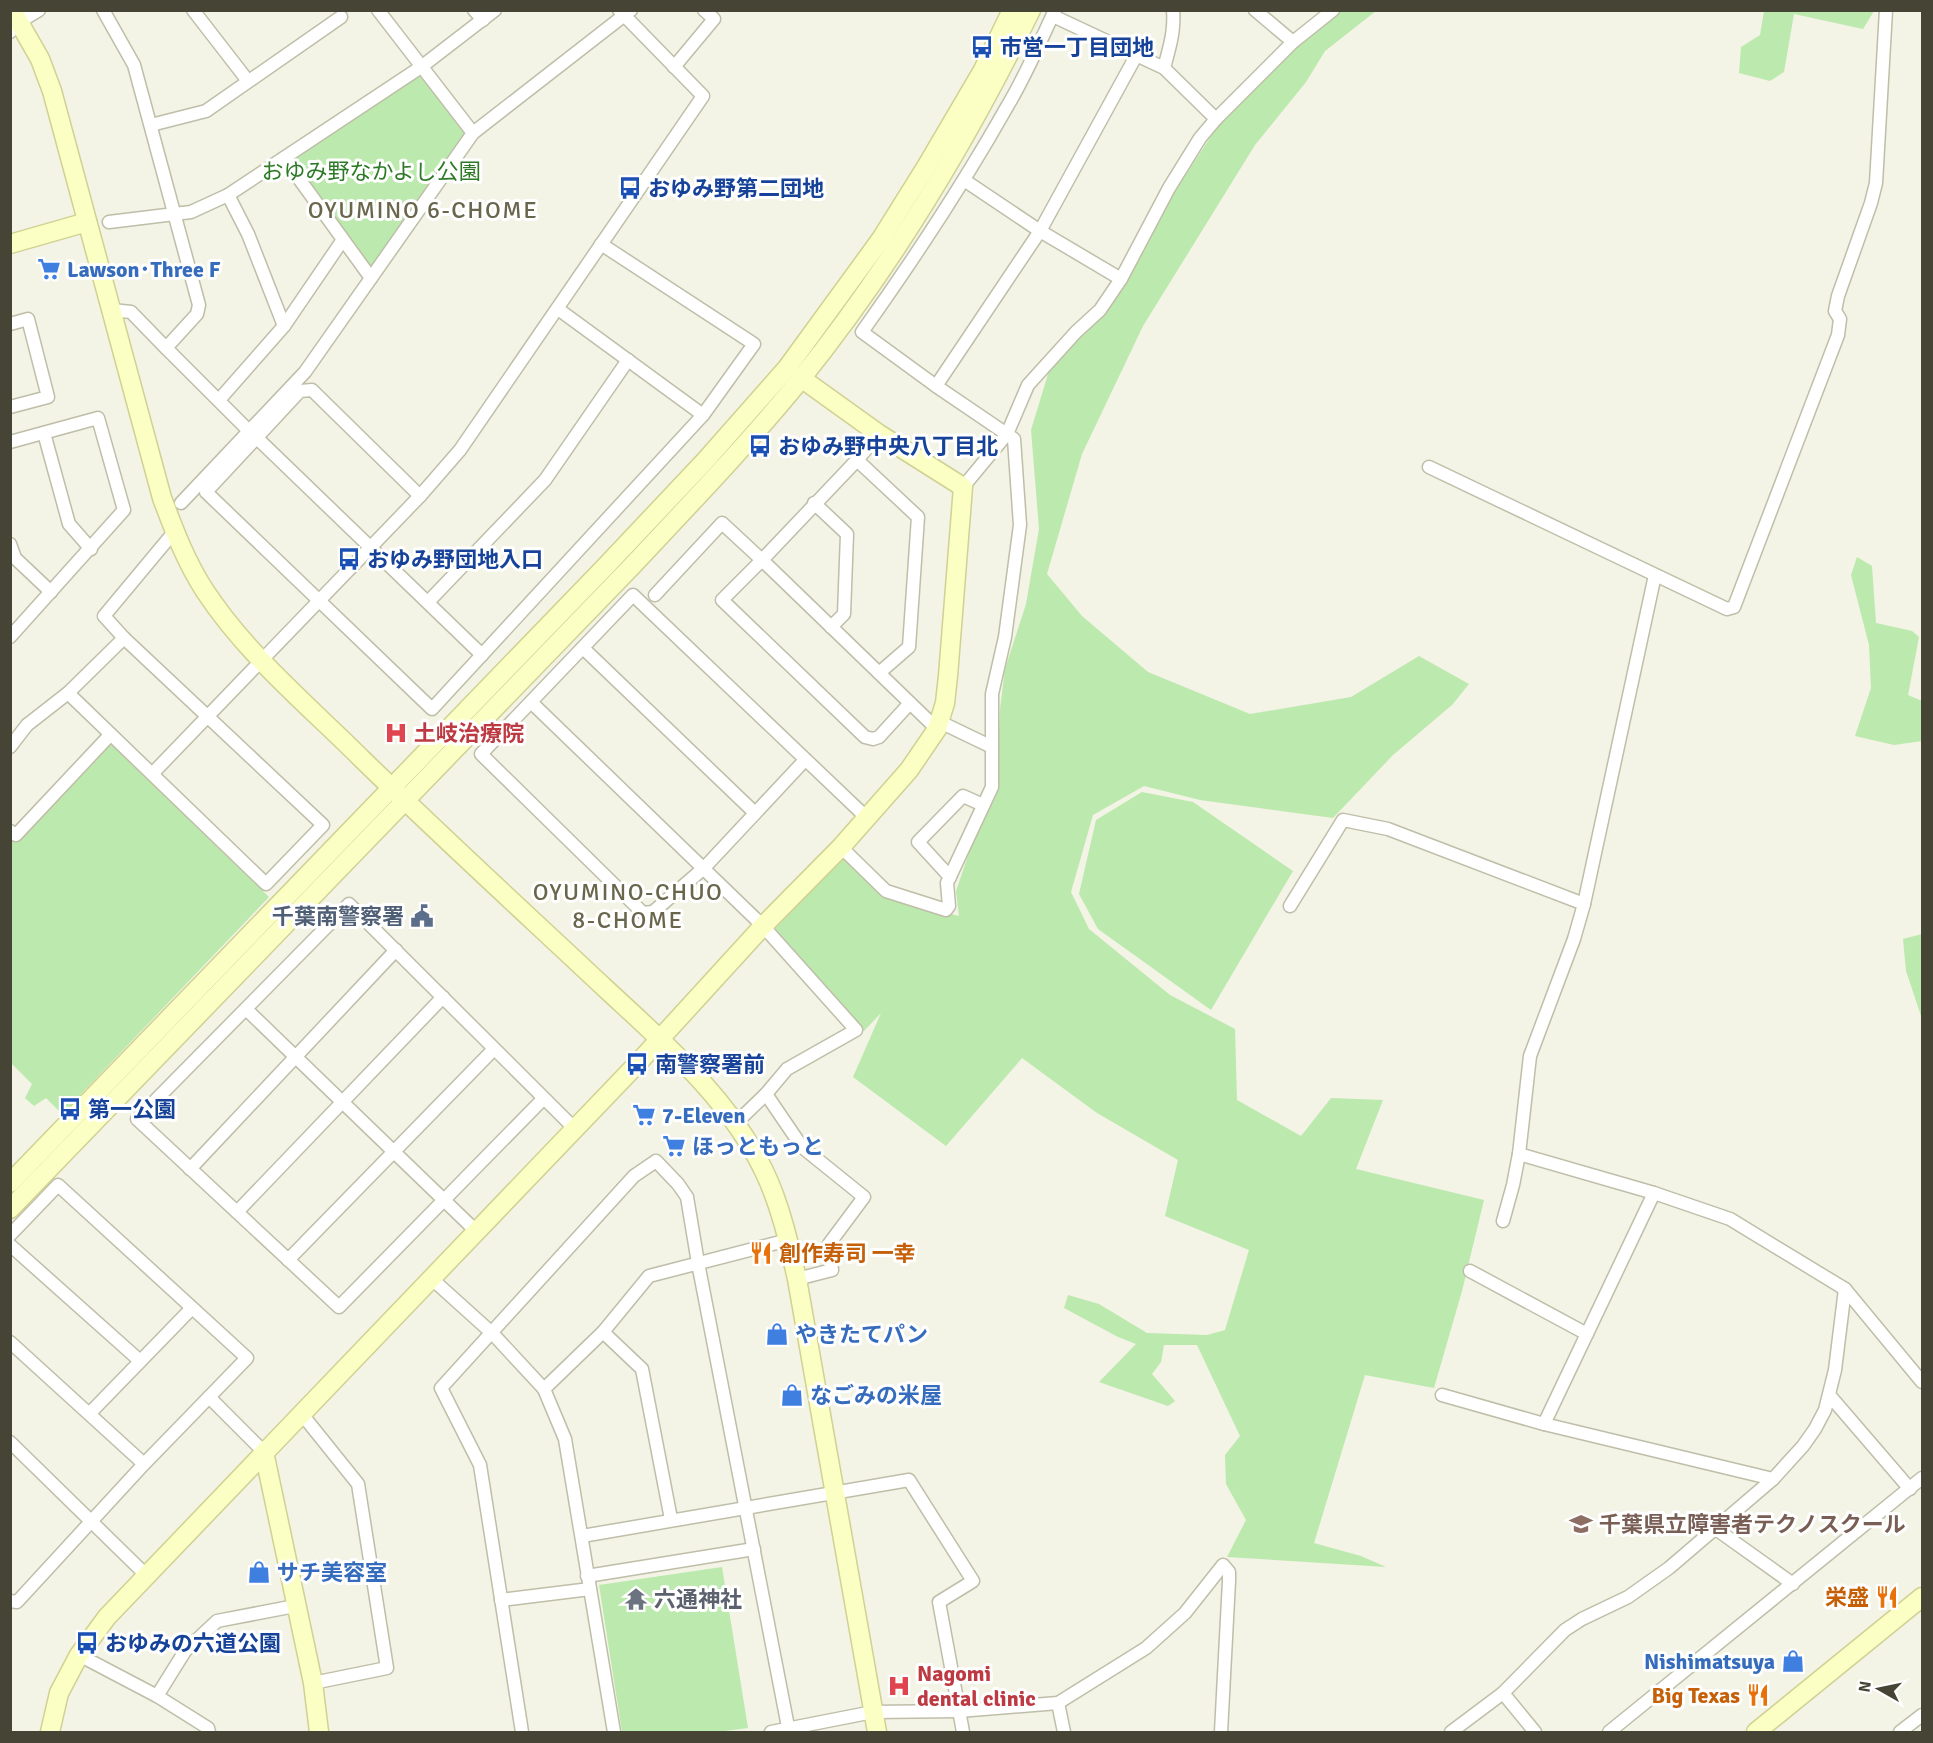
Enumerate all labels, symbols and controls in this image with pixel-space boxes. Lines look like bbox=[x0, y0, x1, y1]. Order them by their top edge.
bus stop icon: 市営一丁目団地 bbox=[969, 34, 995, 60]
place label: 市営一丁目団地 bbox=[1000, 34, 1154, 61]
park label: おゆみ野なかよし公園 bbox=[262, 158, 480, 185]
bus stop icon: おゆみ野第二団地 bbox=[617, 175, 643, 201]
place label: おゆみ野第二団地 bbox=[648, 175, 824, 202]
district label: OYUMINO 6-CHOME bbox=[308, 195, 538, 225]
supermarket icon: Lawson･Three F bbox=[36, 256, 62, 282]
place label: Lawson･Three F bbox=[67, 256, 221, 283]
bus stop icon: おゆみ野中央八丁目北 bbox=[747, 433, 773, 459]
place label: おゆみ野中央八丁目北 bbox=[778, 433, 998, 460]
bus stop icon: おゆみ野団地入口 bbox=[336, 546, 362, 572]
place label: おゆみ野団地入口 bbox=[367, 546, 543, 573]
hospital icon: 土岐治療院 bbox=[383, 720, 409, 746]
place label: 土岐治療院 bbox=[414, 720, 524, 747]
district label: OYUMINO-CHUO 8-CHOME bbox=[533, 877, 723, 935]
place label: 千葉南警察署 bbox=[272, 903, 404, 930]
public building icon: 千葉南警察署 bbox=[409, 903, 435, 929]
bus stop icon: 南警察署前 bbox=[624, 1051, 650, 1077]
place label: 南警察署前 bbox=[655, 1051, 765, 1078]
bus stop icon: 第一公園 bbox=[57, 1096, 83, 1122]
place label: 第一公園 bbox=[88, 1096, 176, 1123]
supermarket icon: 7-Eleven bbox=[631, 1102, 657, 1128]
place label: 7-Eleven bbox=[662, 1102, 745, 1129]
supermarket icon: ほっともっと bbox=[661, 1133, 687, 1159]
place label: ほっともっと bbox=[692, 1133, 824, 1160]
restaurant icon: 創作寿司 一幸 bbox=[748, 1240, 774, 1266]
place label: 創作寿司 一幸 bbox=[779, 1240, 916, 1267]
shop icon: やきたてパン bbox=[764, 1321, 790, 1347]
place label: やきたてパン bbox=[795, 1321, 928, 1348]
shop icon: なごみの米屋 bbox=[779, 1382, 805, 1408]
place label: なごみの米屋 bbox=[810, 1382, 942, 1409]
school or university icon: 千葉県立障害者テクノスクール bbox=[1568, 1511, 1594, 1537]
place label: 千葉県立障害者テクノスクール bbox=[1599, 1511, 1906, 1538]
shop icon: サチ美容室 bbox=[246, 1559, 272, 1585]
place label: サチ美容室 bbox=[277, 1559, 387, 1586]
place label: 栄盛 bbox=[1825, 1584, 1869, 1611]
restaurant icon: 栄盛 bbox=[1874, 1584, 1900, 1610]
temple icon: 六通神社 bbox=[623, 1586, 649, 1612]
place label: 六通神社 bbox=[654, 1586, 742, 1613]
bus stop icon: おゆみの六道公園 bbox=[74, 1630, 100, 1656]
place label: おゆみの六道公園 bbox=[105, 1630, 281, 1657]
place label: Nishimatsuya bbox=[1644, 1648, 1775, 1675]
shop icon: Nishimatsuya bbox=[1780, 1648, 1806, 1674]
north arrow bbox=[1849, 1659, 1909, 1719]
place label: Nagomi dental clinic bbox=[917, 1660, 1036, 1712]
hospital icon: Nagomi dental clinic bbox=[886, 1673, 912, 1699]
text: N bbox=[1854, 1680, 1876, 1694]
place label: Big Texas bbox=[1651, 1682, 1740, 1709]
restaurant icon: Big Texas bbox=[1745, 1682, 1771, 1708]

